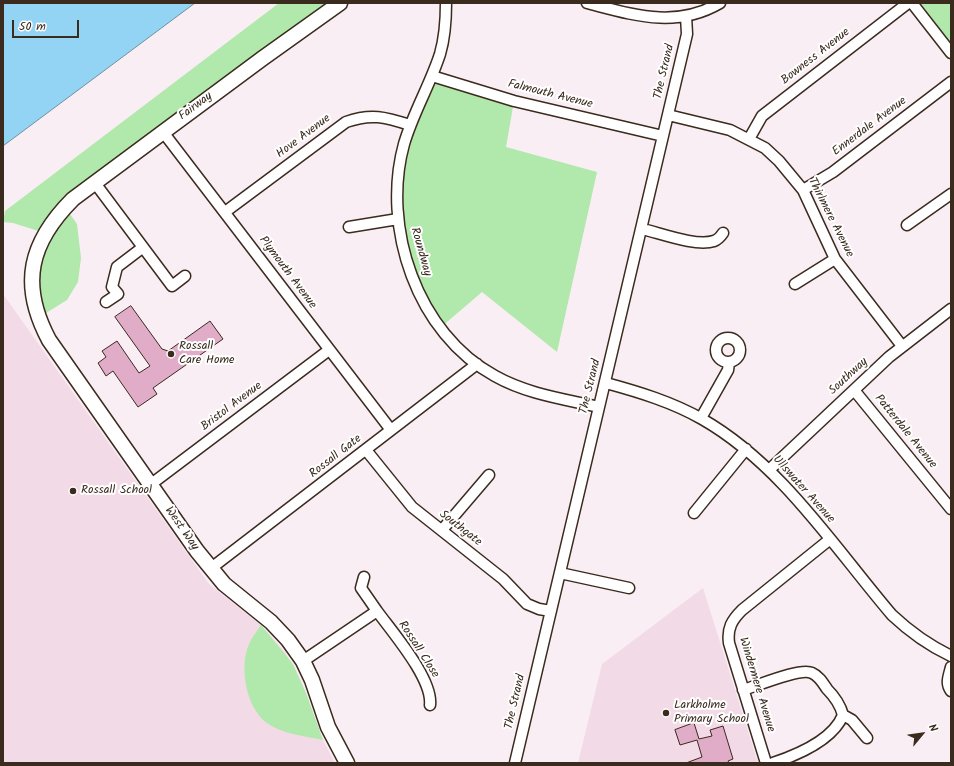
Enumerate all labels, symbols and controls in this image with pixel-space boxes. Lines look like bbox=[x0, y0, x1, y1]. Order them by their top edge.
scale bar bbox=[14, 12, 81, 38]
text: 50 m bbox=[19, 17, 46, 36]
street label: Bowness Avenue bbox=[779, 26, 853, 88]
street label: The Strand bbox=[652, 43, 678, 101]
street label: Falmouth Avenue bbox=[506, 78, 594, 112]
street label: Fairway bbox=[176, 90, 216, 124]
street label: Ennerdale Avenue bbox=[830, 94, 910, 160]
street label: Hove Avenue bbox=[274, 112, 334, 162]
street label: Thirlmere Avenue bbox=[804, 176, 856, 260]
street label: Roundway bbox=[406, 226, 434, 278]
street label: Plymouth Avenue bbox=[255, 234, 319, 312]
place label: Rossall Care Home bbox=[179, 340, 234, 368]
marker: Rossall Care Home bbox=[166, 349, 176, 359]
street label: Southway bbox=[827, 355, 871, 399]
street label: The Strand bbox=[577, 358, 605, 416]
street label: Bristol Avenue bbox=[199, 379, 265, 435]
street label: Patterdale Avenue bbox=[871, 392, 939, 472]
street label: Rossall Gate bbox=[307, 432, 365, 482]
street label: Ullswater Avenue bbox=[769, 453, 837, 527]
place label: Rossall School bbox=[81, 484, 152, 498]
marker: Rossall School bbox=[68, 486, 78, 496]
street label: West Way bbox=[161, 504, 201, 554]
street label: Southgate bbox=[436, 508, 484, 550]
street label: Rossall Close bbox=[394, 619, 442, 681]
street label: Windermere Avenue bbox=[735, 636, 777, 734]
street label: The Strand bbox=[503, 673, 529, 731]
place label: Larkholme Primary School bbox=[674, 699, 749, 727]
marker: Larkholme Primary School bbox=[661, 708, 671, 718]
north arrow bbox=[902, 714, 942, 754]
text: N bbox=[923, 721, 942, 736]

